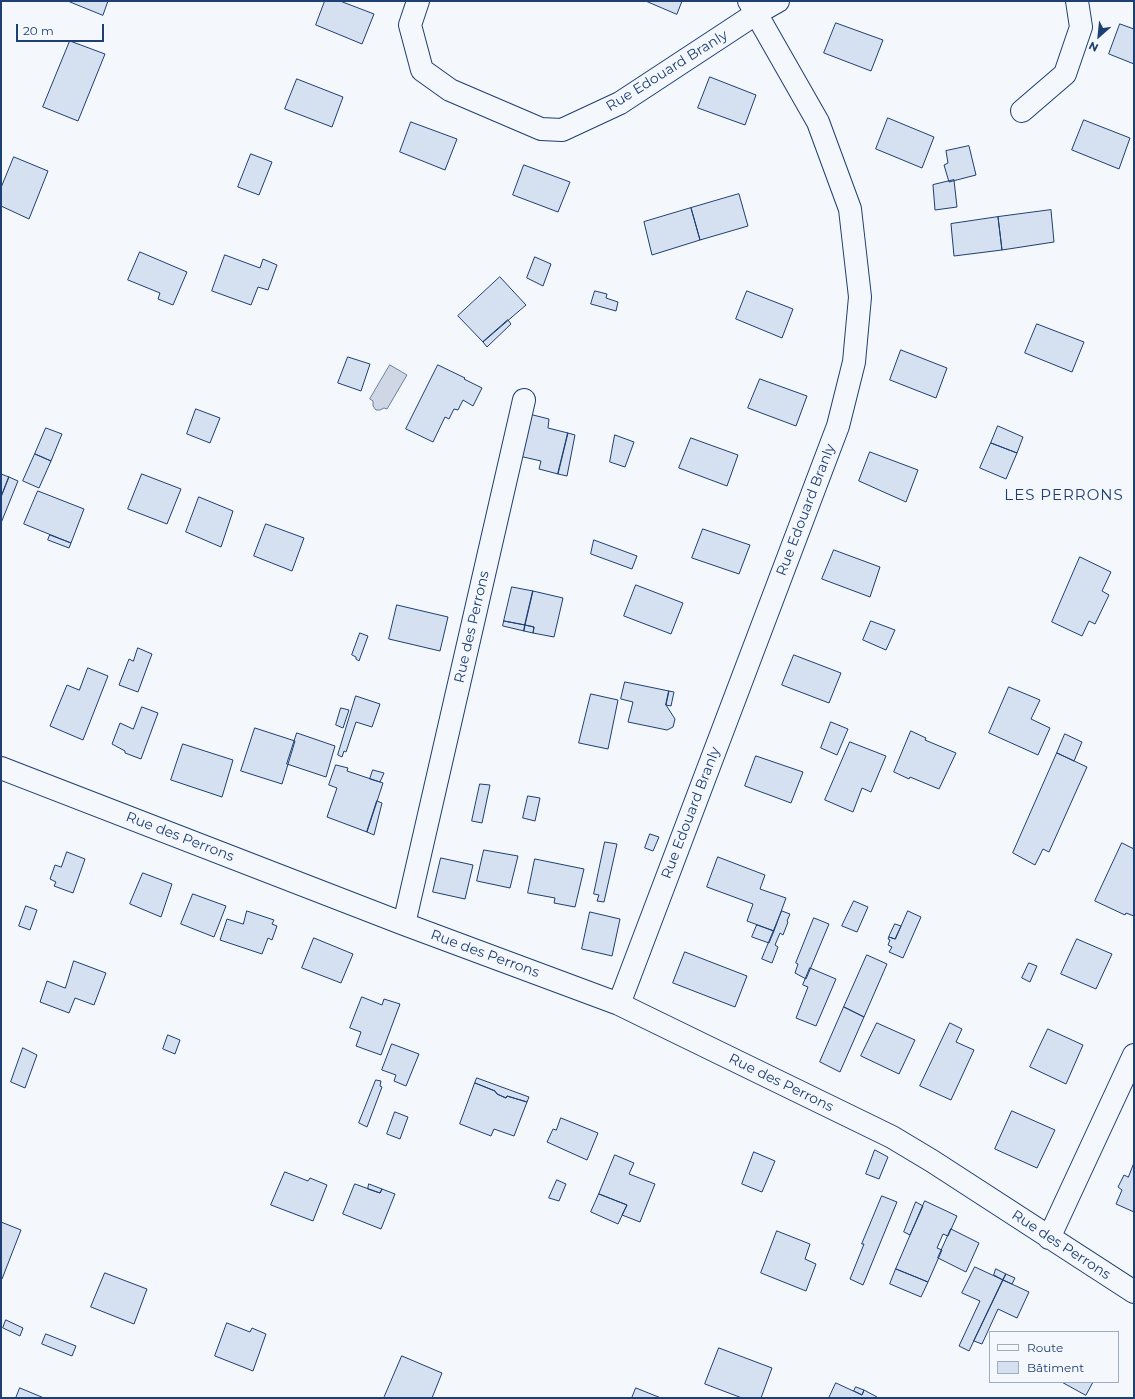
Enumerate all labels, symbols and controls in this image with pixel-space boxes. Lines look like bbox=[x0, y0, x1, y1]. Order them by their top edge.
scale bar bbox=[18, 16, 106, 42]
north arrow bbox=[1079, 16, 1119, 56]
text: 20 m bbox=[23, 23, 54, 38]
street label: Rue Edouard Branly bbox=[603, 27, 731, 115]
text: N bbox=[1086, 38, 1101, 55]
street label: Rue Edouard Branly bbox=[773, 442, 839, 578]
district label: LES PERRONS bbox=[1004, 487, 1124, 505]
street label: Rue des Perrons bbox=[451, 569, 493, 685]
street label: Rue Edouard Branly bbox=[658, 745, 724, 881]
street label: Rue des Perrons bbox=[124, 809, 236, 865]
street label: Rue des Perrons bbox=[428, 927, 542, 981]
street label: Rue des Perrons bbox=[726, 1050, 836, 1116]
street label: Rue des Perrons bbox=[1008, 1207, 1114, 1283]
legend bbox=[989, 1331, 1119, 1383]
text: Route bbox=[1027, 1340, 1063, 1355]
text: Bâtiment bbox=[1027, 1360, 1084, 1375]

